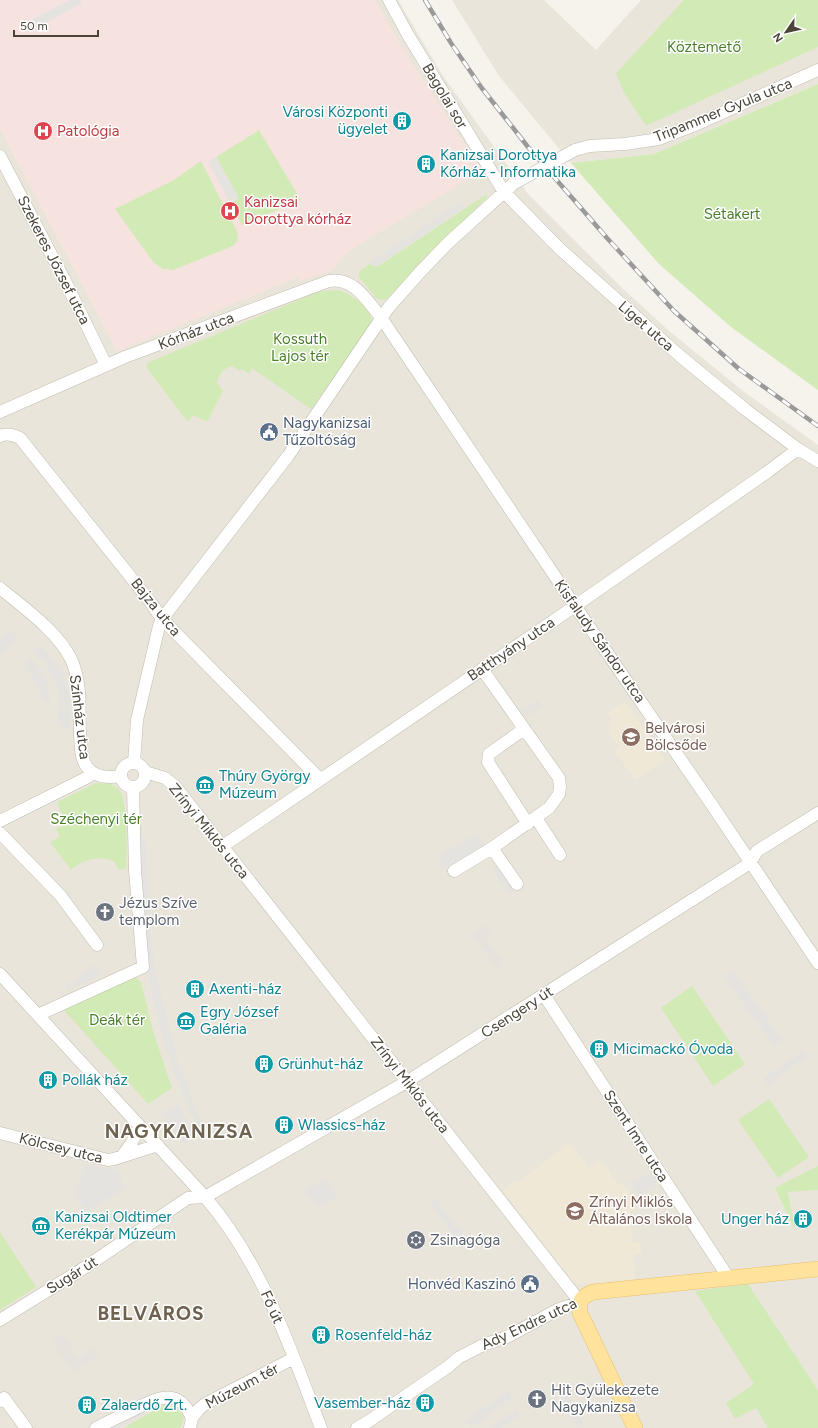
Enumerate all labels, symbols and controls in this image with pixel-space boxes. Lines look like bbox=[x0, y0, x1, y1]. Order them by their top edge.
scale bar bbox=[14, 12, 98, 38]
north arrow bbox=[766, 12, 806, 52]
text: 50 m bbox=[20, 19, 48, 33]
text: N bbox=[770, 30, 786, 44]
park label: Köztemető bbox=[667, 38, 741, 56]
street label: Bagolai sor bbox=[418, 60, 472, 132]
street label: Tripammer Gyula utca bbox=[651, 74, 795, 146]
place label: Városi Központi ügyelet bbox=[282, 103, 388, 138]
building icon: Városi Központi ügyelet bbox=[391, 110, 413, 132]
hospital icon: Patológia bbox=[32, 120, 54, 142]
place label: Patológia bbox=[57, 122, 119, 140]
place label: Kanizsai Dorottya Kórház - Informatika bbox=[440, 146, 576, 181]
building icon: Kanizsai Dorottya Kórház - Informatika bbox=[415, 153, 437, 175]
street label: Szekeres József utca bbox=[14, 193, 94, 327]
place label: Kanizsai Dorottya kórház bbox=[244, 193, 351, 228]
hospital icon: Kanizsai Dorottya kórház bbox=[219, 200, 241, 222]
park label: Sétakert bbox=[704, 205, 761, 223]
street label: Liget utca bbox=[615, 297, 677, 355]
street label: Kórház utca bbox=[156, 308, 236, 354]
park label: Kossuth Lajos tér bbox=[271, 330, 329, 365]
place label: Nagykanizsai Tűzoltóság bbox=[283, 414, 371, 449]
public building icon: Nagykanizsai Tűzoltóság bbox=[258, 421, 280, 443]
street label: Bajza utca bbox=[127, 574, 185, 640]
street label: Kisfaludy Sándor utca bbox=[551, 576, 649, 706]
street label: Batthyány utca bbox=[464, 613, 558, 685]
street label: Színház utca bbox=[66, 674, 94, 760]
place label: Belvárosi Bölcsőde bbox=[645, 719, 707, 754]
school or university icon: Belvárosi Bölcsőde bbox=[620, 726, 642, 748]
place label: Thúry György Múzeum bbox=[219, 767, 310, 802]
museum icon: Thúry György Múzeum bbox=[194, 774, 216, 796]
street label: Zrínyi Miklós utca bbox=[165, 780, 253, 882]
park label: Széchenyi tér bbox=[50, 810, 142, 828]
place label: Jézus Szíve templom bbox=[119, 894, 197, 929]
church icon: Jézus Szíve templom bbox=[94, 901, 116, 923]
building icon: Axenti-ház bbox=[184, 978, 206, 1000]
place label: Axenti-ház bbox=[209, 980, 282, 998]
street label: Csengery út bbox=[478, 982, 557, 1042]
place label: Egry József Galéria bbox=[200, 1003, 279, 1038]
museum icon: Egry József Galéria bbox=[175, 1010, 197, 1032]
park label: Deák tér bbox=[89, 1011, 145, 1029]
street label: Zrínyi Miklós utca bbox=[367, 1033, 453, 1137]
building icon: Micimackó Óvoda bbox=[588, 1038, 610, 1060]
place label: Micimackó Óvoda bbox=[613, 1040, 733, 1058]
building icon: Grünhut-ház bbox=[253, 1053, 275, 1075]
place label: Grünhut-ház bbox=[278, 1055, 363, 1073]
building icon: Pollák ház bbox=[37, 1069, 59, 1091]
place label: Pollák ház bbox=[62, 1071, 128, 1089]
street label: Szent Imre utca bbox=[600, 1087, 672, 1185]
building icon: Wlassics-ház bbox=[273, 1114, 295, 1136]
place label: Wlassics-ház bbox=[298, 1116, 386, 1134]
district label: NAGYKANIZSA bbox=[105, 1120, 253, 1143]
street label: Kölcsey utca bbox=[17, 1129, 105, 1167]
place label: Zrínyi Miklós Általános Iskola bbox=[589, 1193, 692, 1228]
school or university icon: Zrínyi Miklós Általános Iskola bbox=[564, 1200, 586, 1222]
place label: Kanizsai Oldtimer Kerékpár Múzeum bbox=[55, 1208, 176, 1243]
building icon: Unger ház bbox=[792, 1208, 814, 1230]
place label: Unger ház bbox=[721, 1210, 789, 1228]
museum icon: Kanizsai Oldtimer Kerékpár Múzeum bbox=[30, 1215, 52, 1237]
synagogue icon: Zsinagóga bbox=[405, 1229, 427, 1251]
place label: Zsinagóga bbox=[430, 1231, 500, 1249]
street label: Sugár út bbox=[43, 1252, 101, 1298]
public building icon: Honvéd Kaszinó bbox=[519, 1273, 541, 1295]
place label: Honvéd Kaszinó bbox=[408, 1275, 516, 1293]
street label: Fő út bbox=[257, 1288, 287, 1327]
street label: Ady Endre utca bbox=[478, 1294, 580, 1354]
district label: BELVÁROS bbox=[97, 1302, 205, 1325]
building icon: Rosenfeld-ház bbox=[310, 1324, 332, 1346]
place label: Rosenfeld-ház bbox=[335, 1326, 432, 1344]
street label: Múzeum tér bbox=[202, 1359, 282, 1413]
place label: Hit Gyülekezete Nagykanizsa bbox=[551, 1381, 659, 1416]
church icon: Hit Gyülekezete Nagykanizsa bbox=[526, 1388, 548, 1410]
building icon: Vasember-ház bbox=[414, 1392, 436, 1414]
building icon: Zalaerdő Zrt. bbox=[76, 1394, 98, 1416]
place label: Vasember-ház bbox=[314, 1394, 411, 1412]
place label: Zalaerdő Zrt. bbox=[101, 1396, 187, 1414]

